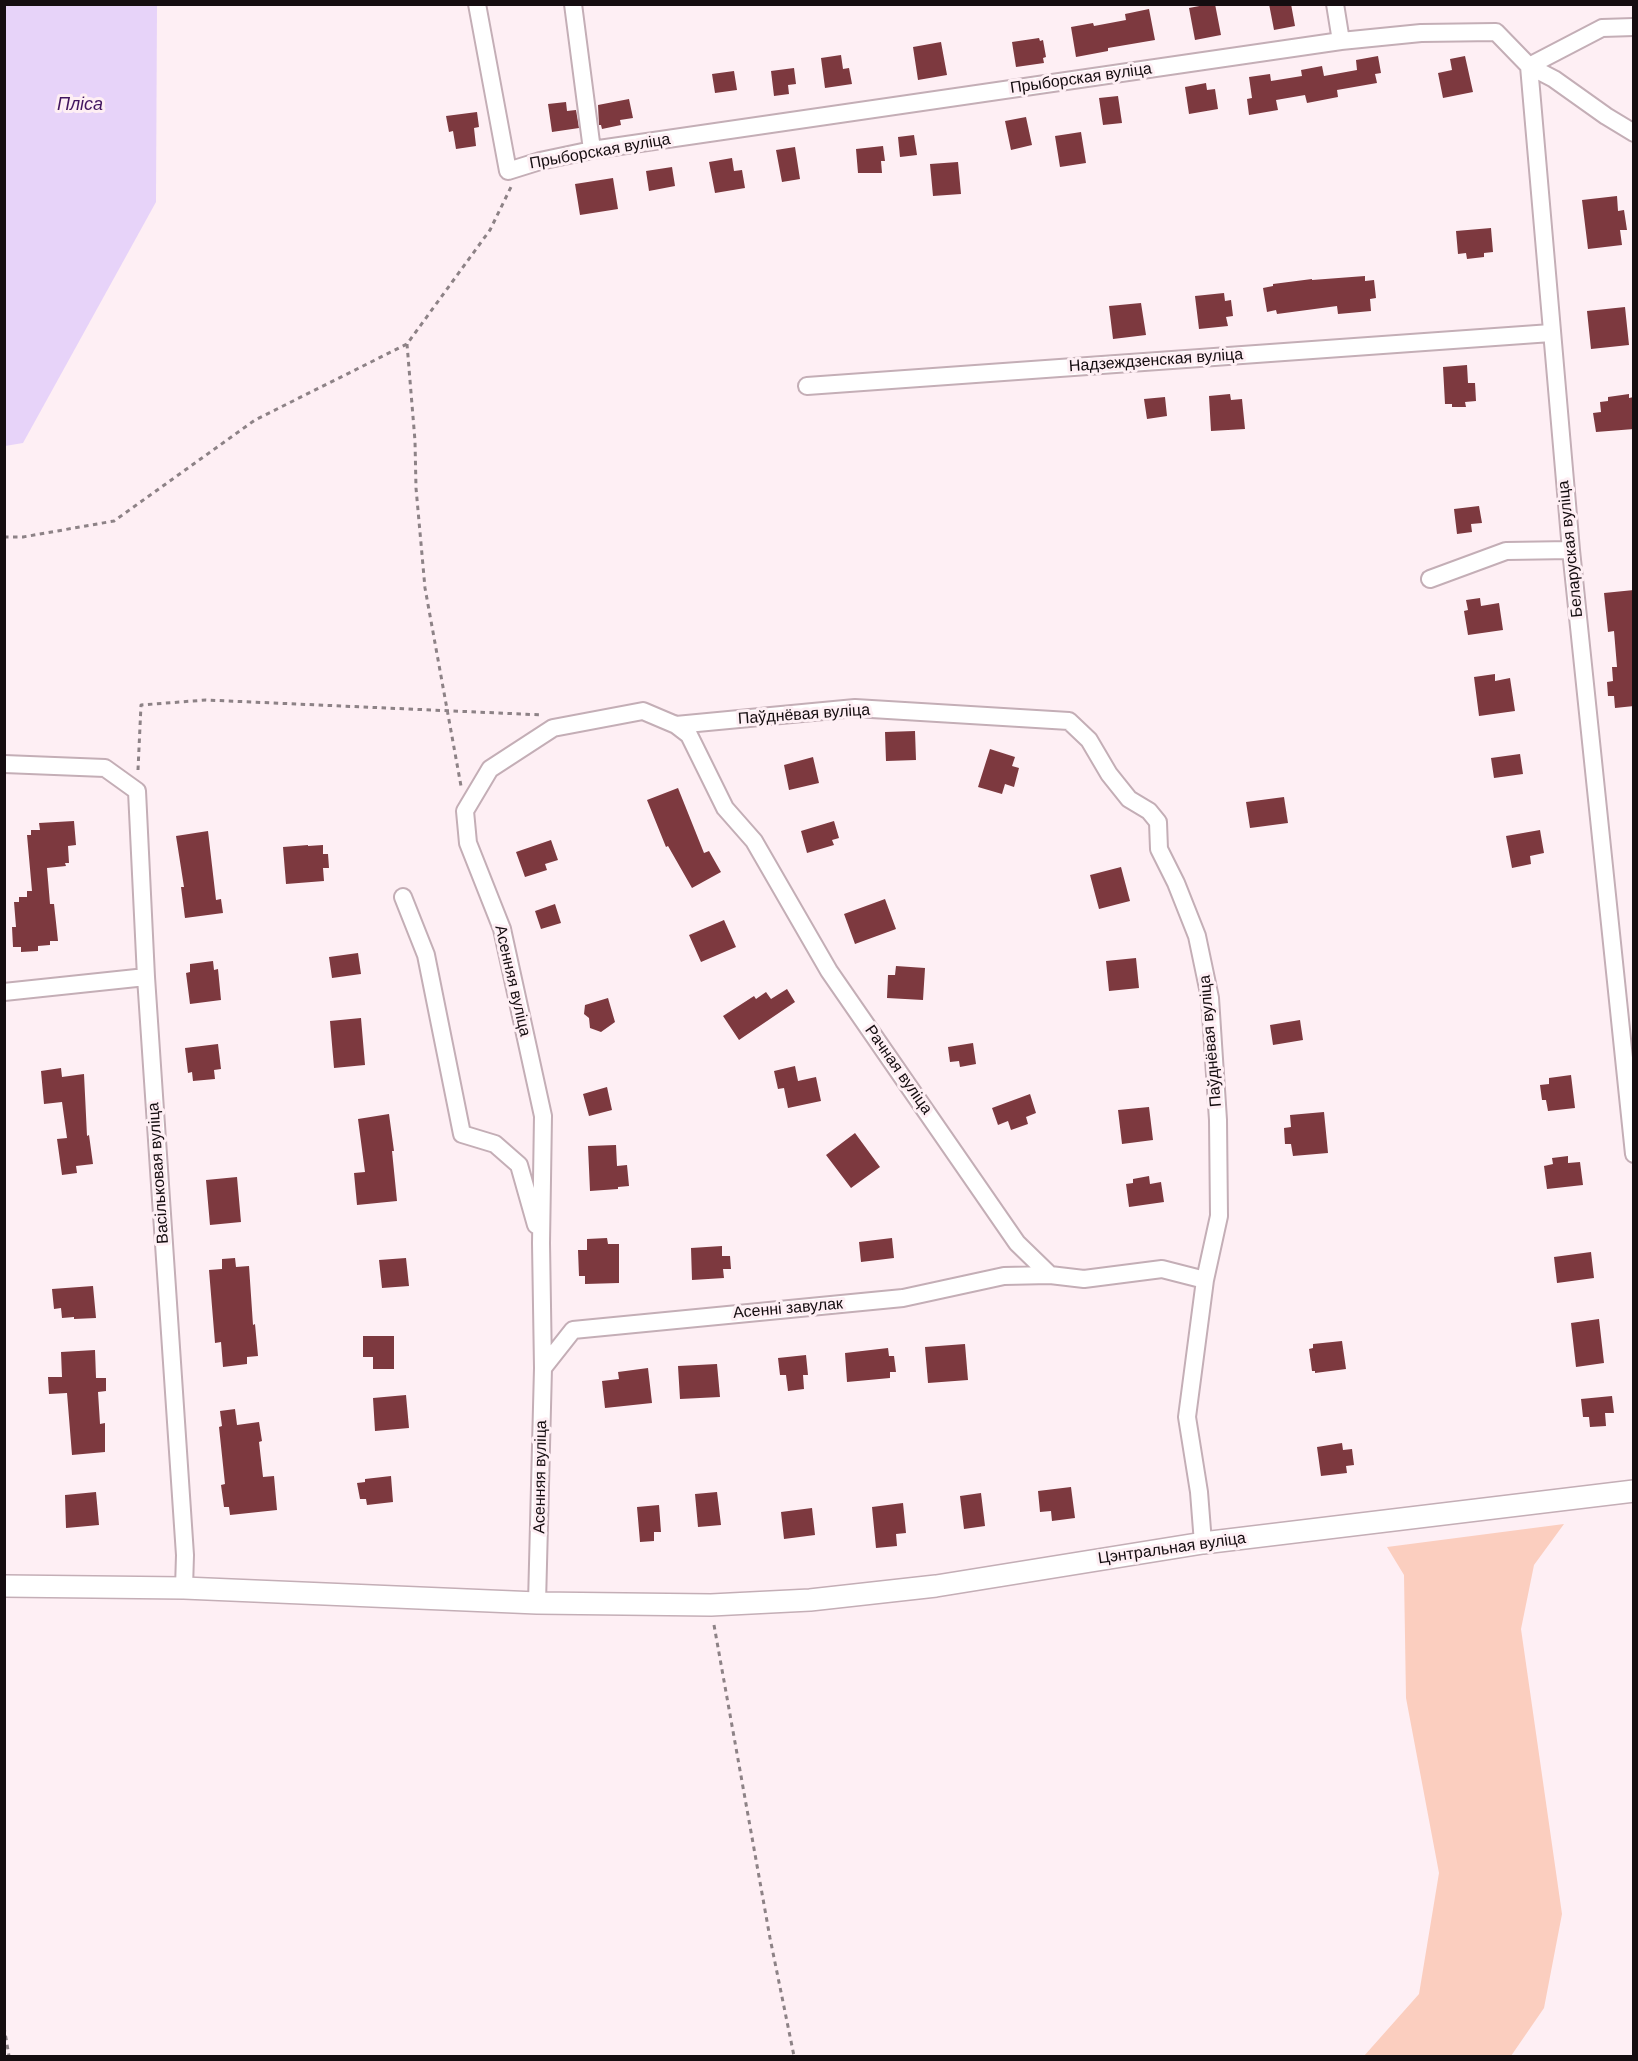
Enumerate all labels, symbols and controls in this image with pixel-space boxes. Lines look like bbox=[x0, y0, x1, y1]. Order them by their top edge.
street label: Прыборская вуліца bbox=[1009, 60, 1153, 98]
water label: Пліса bbox=[57, 94, 103, 116]
street label: Прыборская вуліца bbox=[528, 130, 672, 174]
street label: Надзеждзенская вуліца bbox=[1068, 345, 1244, 377]
street label: Беларуская вуліца bbox=[1554, 480, 1588, 618]
street label: Паўднёвая вуліца bbox=[737, 701, 871, 729]
street label: Асенняя вуліца bbox=[490, 924, 534, 1038]
street label: Паўднёвая вуліца bbox=[1196, 974, 1226, 1108]
street label: Рачная вуліца bbox=[860, 1022, 936, 1118]
street label: Васільковая вуліца bbox=[144, 1102, 174, 1244]
street label: Асенні завулак bbox=[732, 1295, 844, 1323]
street label: Асенняя вуліца bbox=[530, 1420, 552, 1534]
street label: Цэнтральная вуліца bbox=[1097, 1529, 1247, 1569]

